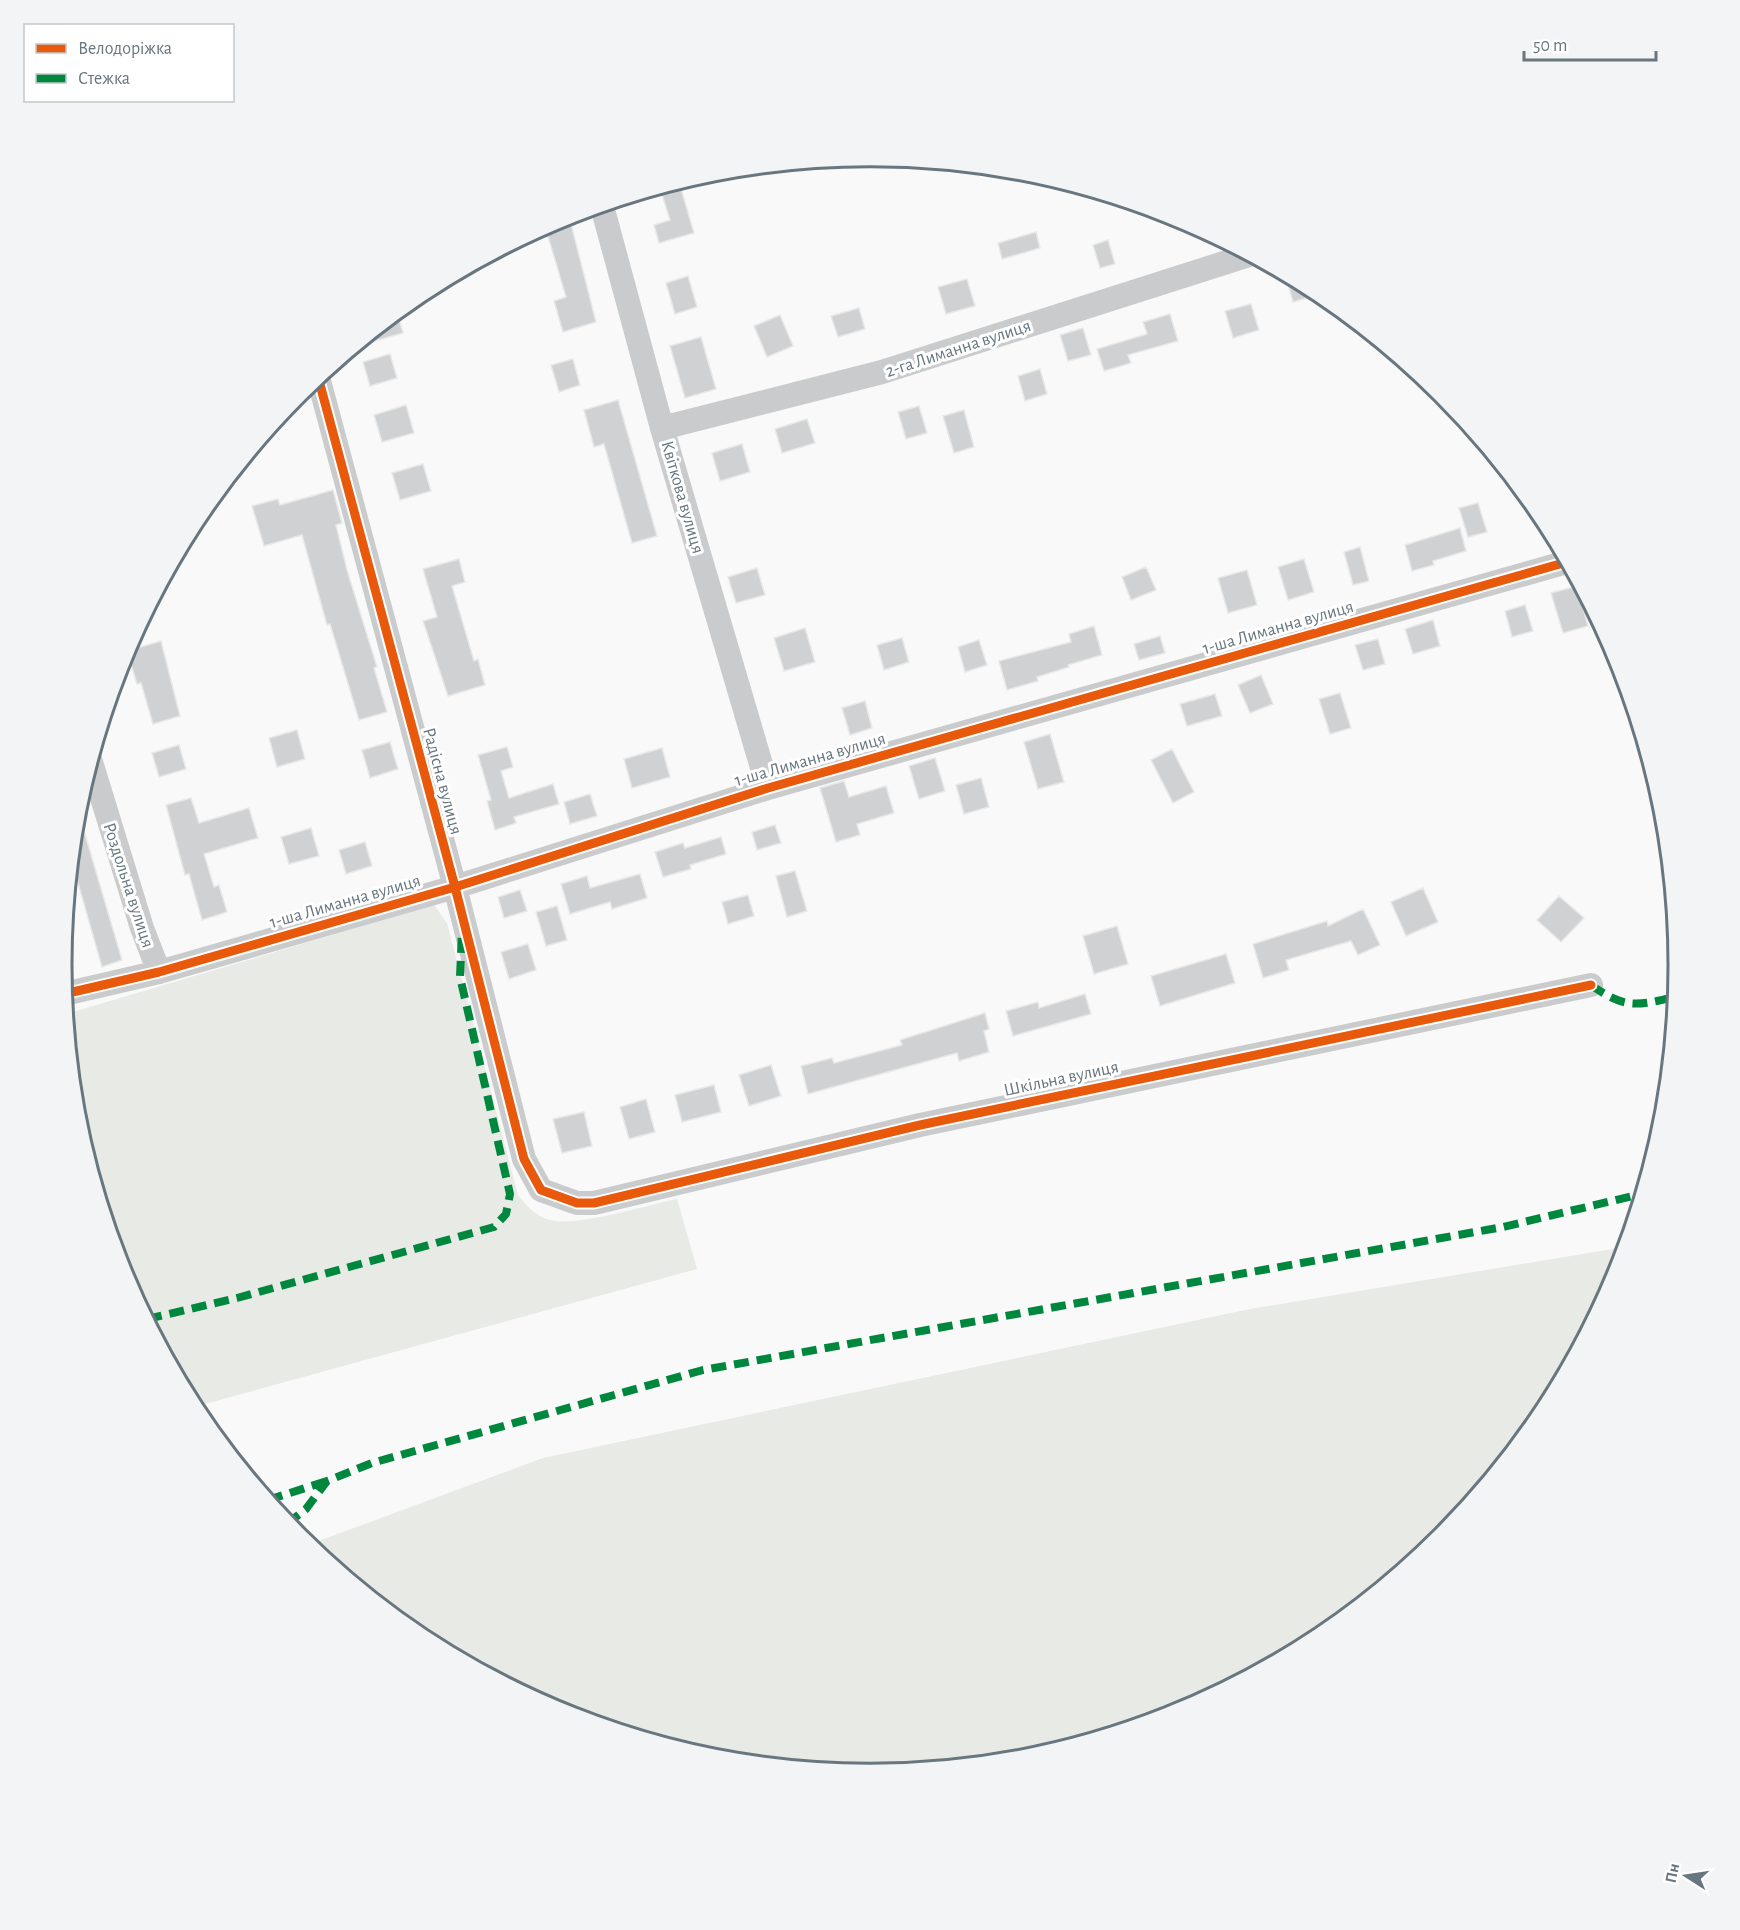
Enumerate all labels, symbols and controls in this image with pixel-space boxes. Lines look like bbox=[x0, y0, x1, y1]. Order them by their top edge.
legend bbox=[24, 24, 234, 102]
scale bar bbox=[1524, 24, 1656, 62]
text: 50 m bbox=[1533, 37, 1567, 55]
text: Велодоріжка bbox=[78, 40, 172, 58]
text: Стежка bbox=[78, 70, 130, 88]
street label: 2-га Лиманна вулиця bbox=[883, 317, 1033, 381]
street label: Квіткова вулиця bbox=[657, 439, 707, 556]
street label: 1-ша Лиманна вулиця bbox=[1201, 598, 1356, 658]
street label: Радісна вулиця bbox=[419, 726, 465, 837]
street label: 1-ша Лиманна вулиця bbox=[733, 730, 888, 790]
street label: Роздольна вулиця bbox=[99, 821, 157, 950]
street label: 1-ша Лиманна вулиця bbox=[268, 872, 423, 932]
street label: Шкільна вулиця bbox=[1002, 1058, 1120, 1100]
north arrow bbox=[1656, 1846, 1716, 1906]
text: Пн bbox=[1662, 1862, 1682, 1884]

